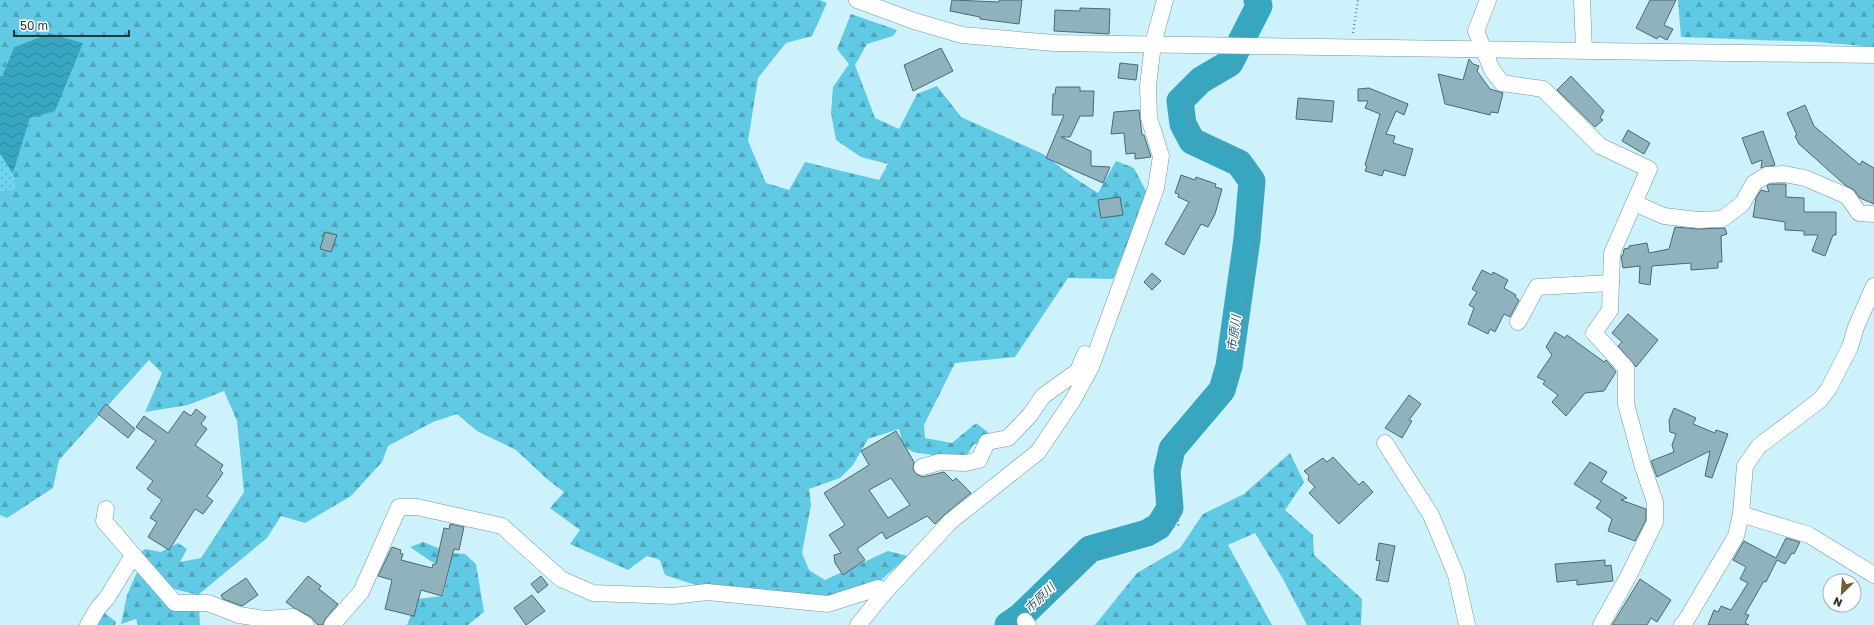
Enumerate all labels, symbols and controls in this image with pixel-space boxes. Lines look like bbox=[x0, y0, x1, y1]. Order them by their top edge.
scale bar bbox=[14, 12, 129, 38]
text: 50 m bbox=[20, 18, 48, 33]
water label: 市原川 bbox=[1224, 312, 1244, 352]
north arrow bbox=[1822, 573, 1862, 613]
water label: 市原川 bbox=[1021, 578, 1059, 616]
text: N bbox=[1831, 595, 1844, 610]

